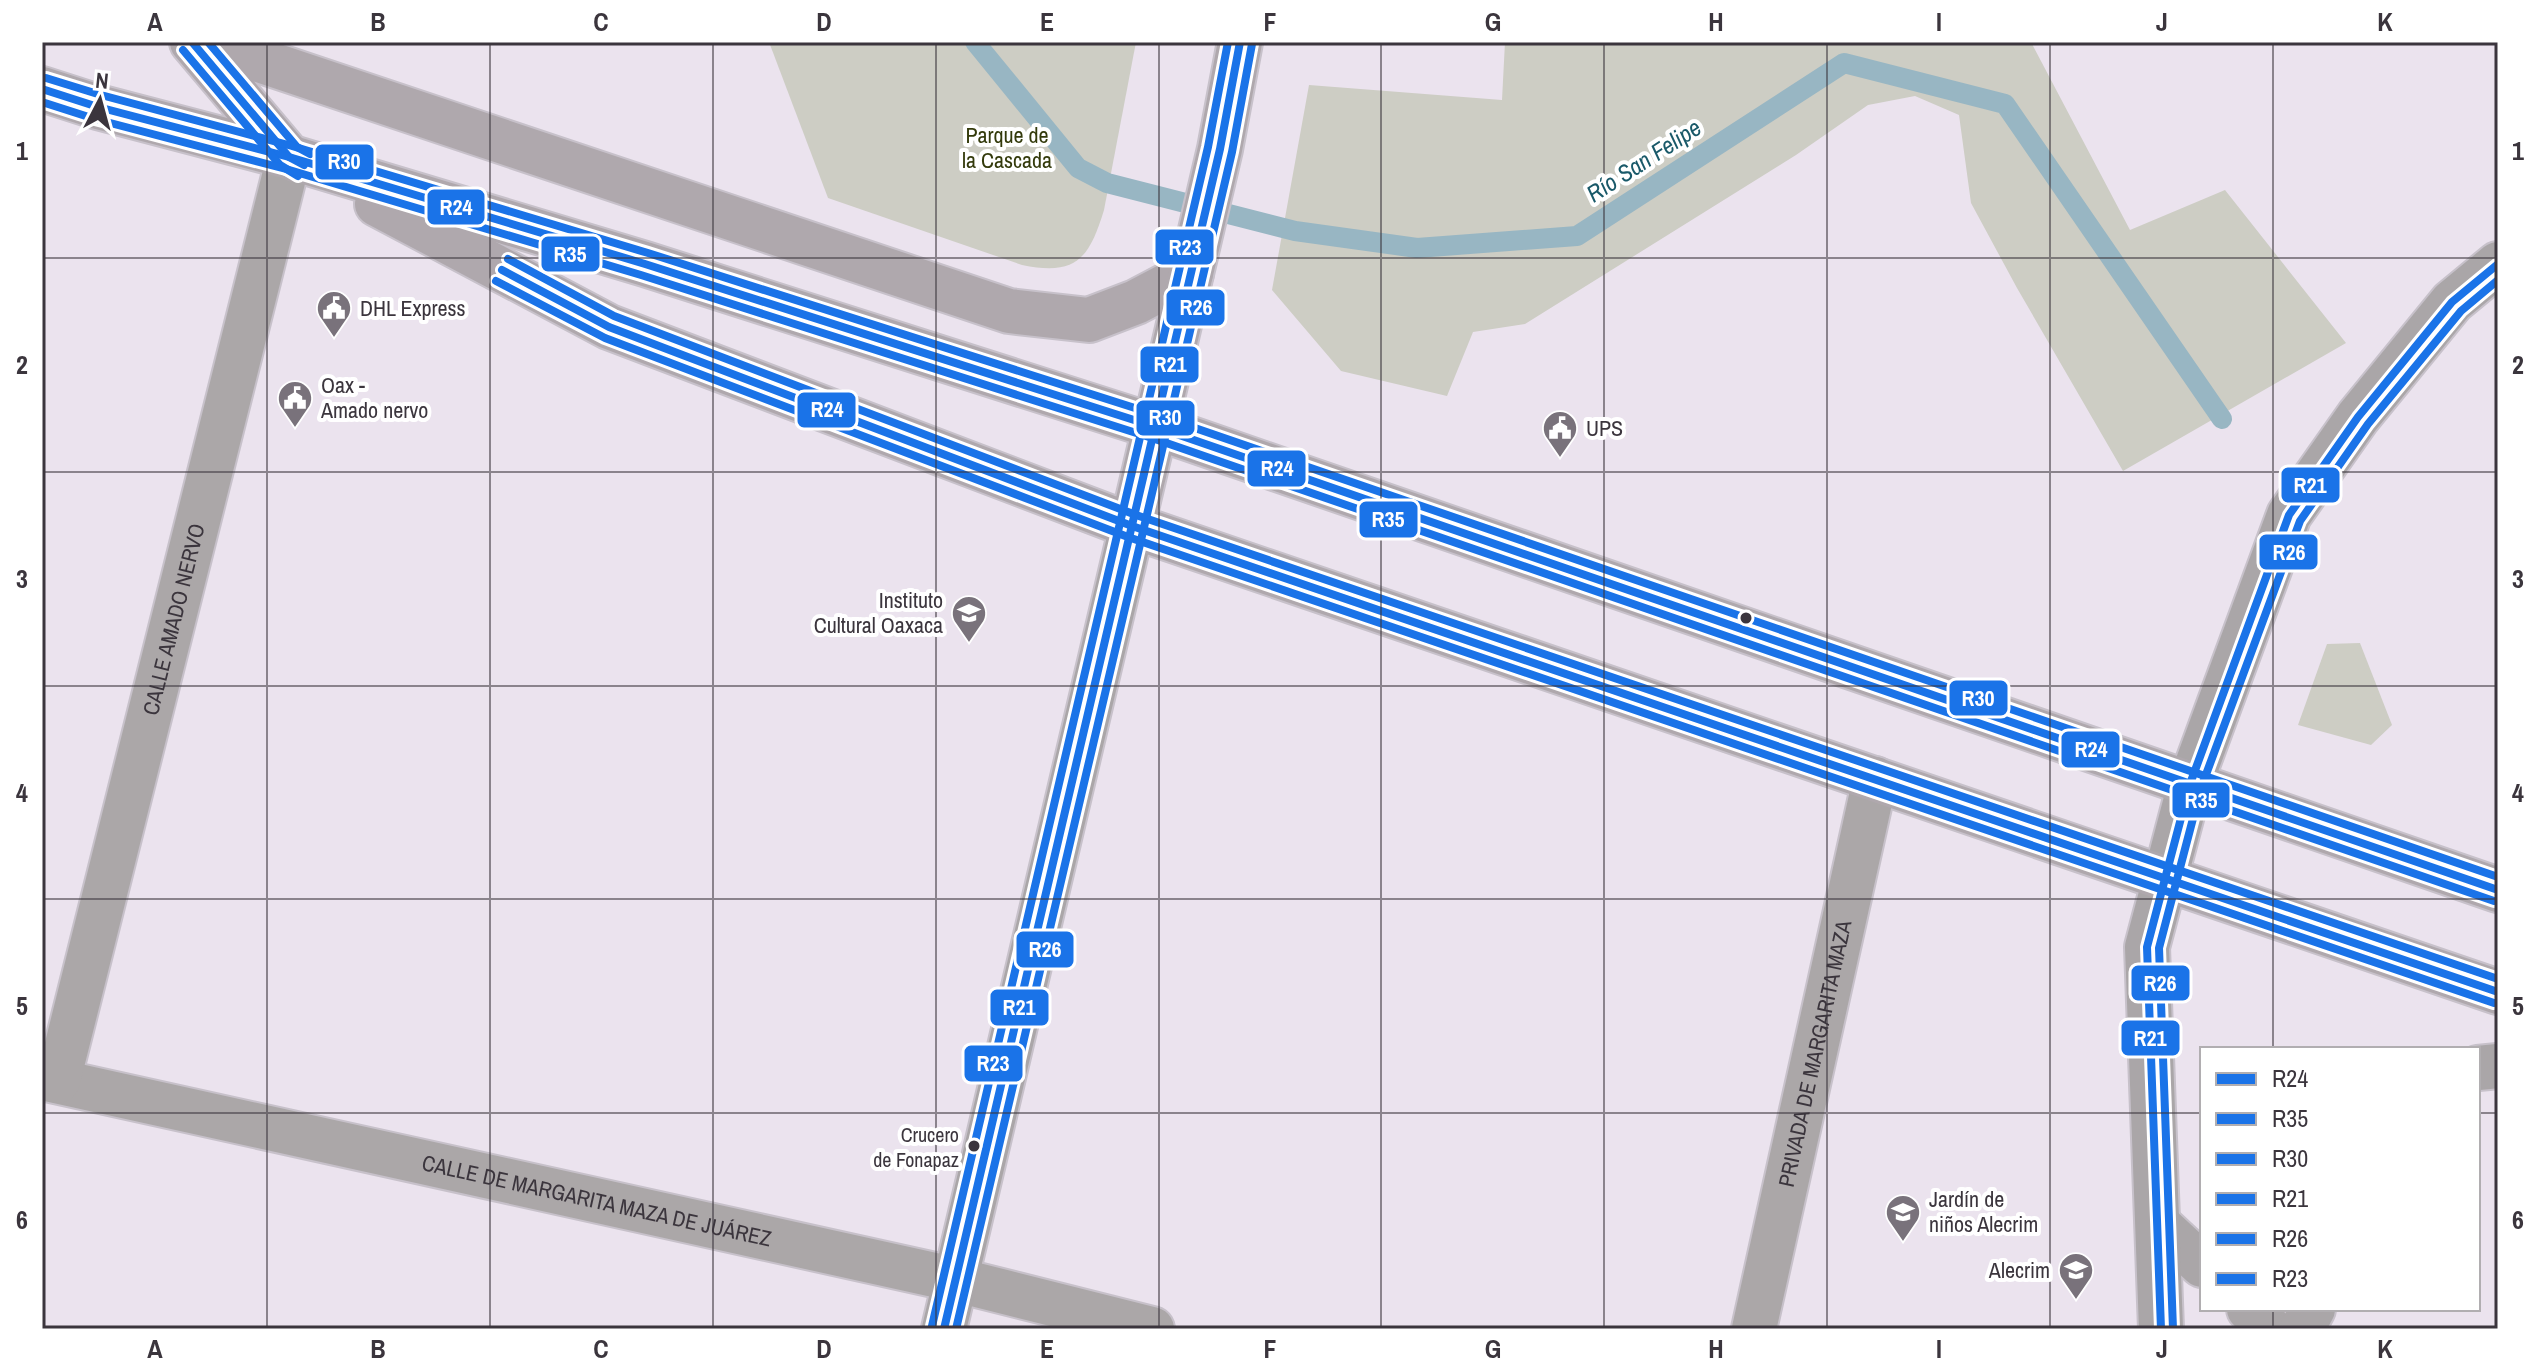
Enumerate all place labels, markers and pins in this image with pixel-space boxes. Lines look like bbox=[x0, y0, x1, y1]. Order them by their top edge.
public building icon: DHL Express bbox=[315, 289, 353, 339]
place label: DHL Express bbox=[360, 293, 466, 323]
place label: Oax - Amado nervo bbox=[320, 370, 428, 425]
public building icon: Oax - Amado nervo bbox=[276, 379, 314, 429]
public building icon: UPS bbox=[1541, 409, 1579, 459]
place label: UPS bbox=[1586, 413, 1623, 443]
place label: Instituto Cultural Oaxaca bbox=[814, 585, 943, 640]
school or university icon: Instituto Cultural Oaxaca bbox=[950, 594, 988, 644]
unlabelled marker bbox=[1738, 610, 1754, 626]
place label: Crucero de Fonapaz bbox=[873, 1121, 959, 1173]
marker: Crucero de Fonapaz bbox=[966, 1138, 982, 1154]
place label: Jardín de niños Alecrim bbox=[1929, 1184, 2038, 1239]
school or university icon: Jardín de niños Alecrim bbox=[1884, 1193, 1922, 1243]
school or university icon: Alecrim bbox=[2057, 1251, 2095, 1301]
place label: Alecrim bbox=[1988, 1255, 2050, 1285]

